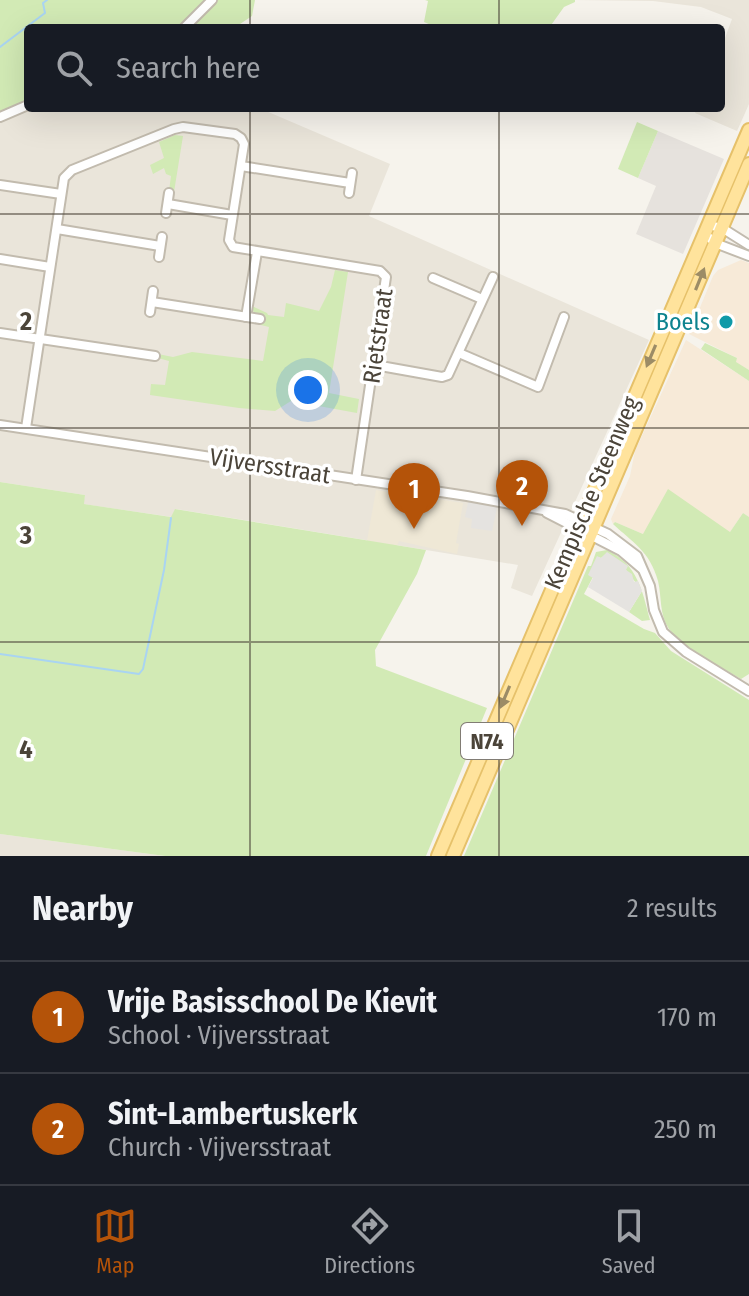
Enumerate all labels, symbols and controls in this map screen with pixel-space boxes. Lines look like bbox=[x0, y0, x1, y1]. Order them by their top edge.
search box bbox=[24, 24, 725, 112]
icon: search bbox=[52, 46, 96, 90]
text: Search here bbox=[116, 50, 261, 86]
one-way arrow bbox=[694, 267, 707, 291]
street label: Rietstraat bbox=[357, 286, 399, 385]
text: 2 bbox=[19, 306, 32, 337]
place label: Boels bbox=[656, 308, 710, 336]
marker: Boels bbox=[717, 313, 735, 331]
one-way arrow bbox=[645, 344, 658, 368]
your location bbox=[288, 370, 328, 410]
street label: Kempische Steenweg bbox=[539, 392, 646, 594]
street label: Vijversstraat bbox=[208, 443, 332, 489]
pin: 2 bbox=[496, 460, 548, 526]
pin: 1 bbox=[388, 463, 440, 529]
text: 3 bbox=[19, 520, 32, 551]
one-way arrow bbox=[499, 685, 512, 709]
road number: N74 bbox=[461, 723, 513, 759]
text: 4 bbox=[19, 734, 33, 765]
text: Nearby bbox=[32, 888, 133, 929]
text: 2 results bbox=[627, 893, 717, 924]
text: Vrije Basisschool De Kievit bbox=[108, 984, 437, 1020]
text: 1 bbox=[53, 1002, 64, 1033]
text: 170 m bbox=[657, 1002, 717, 1033]
text: School · Vijversstraat bbox=[108, 1020, 330, 1051]
text: Sint-Lambertuskerk bbox=[108, 1096, 357, 1132]
text: 2 bbox=[52, 1114, 64, 1145]
text: 250 m bbox=[654, 1114, 717, 1145]
text: Church · Vijversstraat bbox=[108, 1132, 331, 1163]
tab: Map bbox=[93, 1204, 137, 1279]
tab: Directions bbox=[324, 1204, 415, 1279]
tab: Saved bbox=[602, 1204, 656, 1279]

